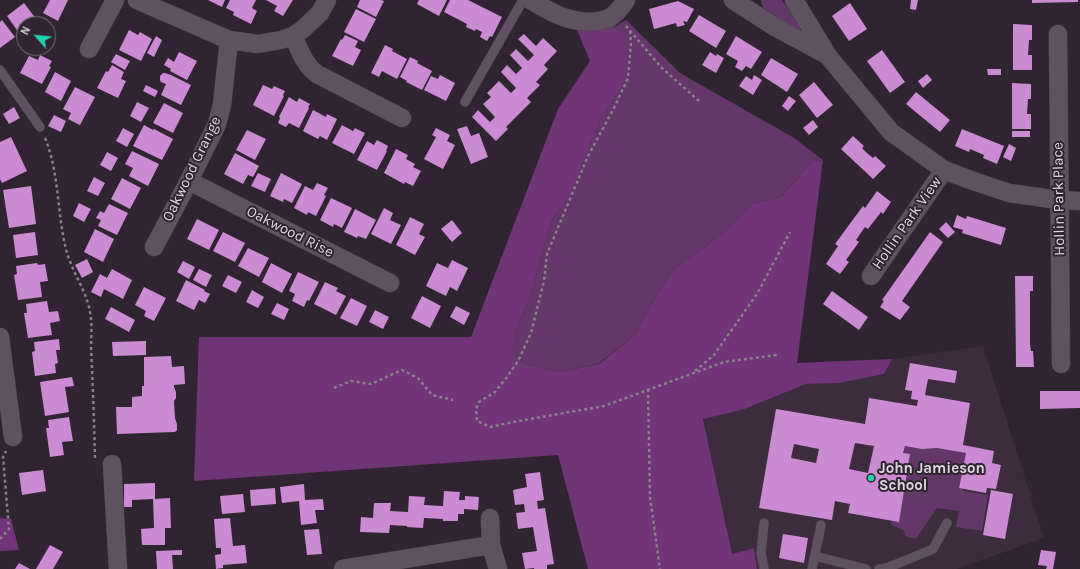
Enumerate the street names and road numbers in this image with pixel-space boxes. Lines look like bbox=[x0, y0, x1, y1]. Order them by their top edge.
street label: Oakwood Grange bbox=[159, 114, 225, 224]
street label: Hollin Park Place bbox=[1049, 142, 1069, 256]
street label: Hollin Park View bbox=[868, 173, 946, 273]
street label: Oakwood Rise bbox=[243, 202, 337, 262]

